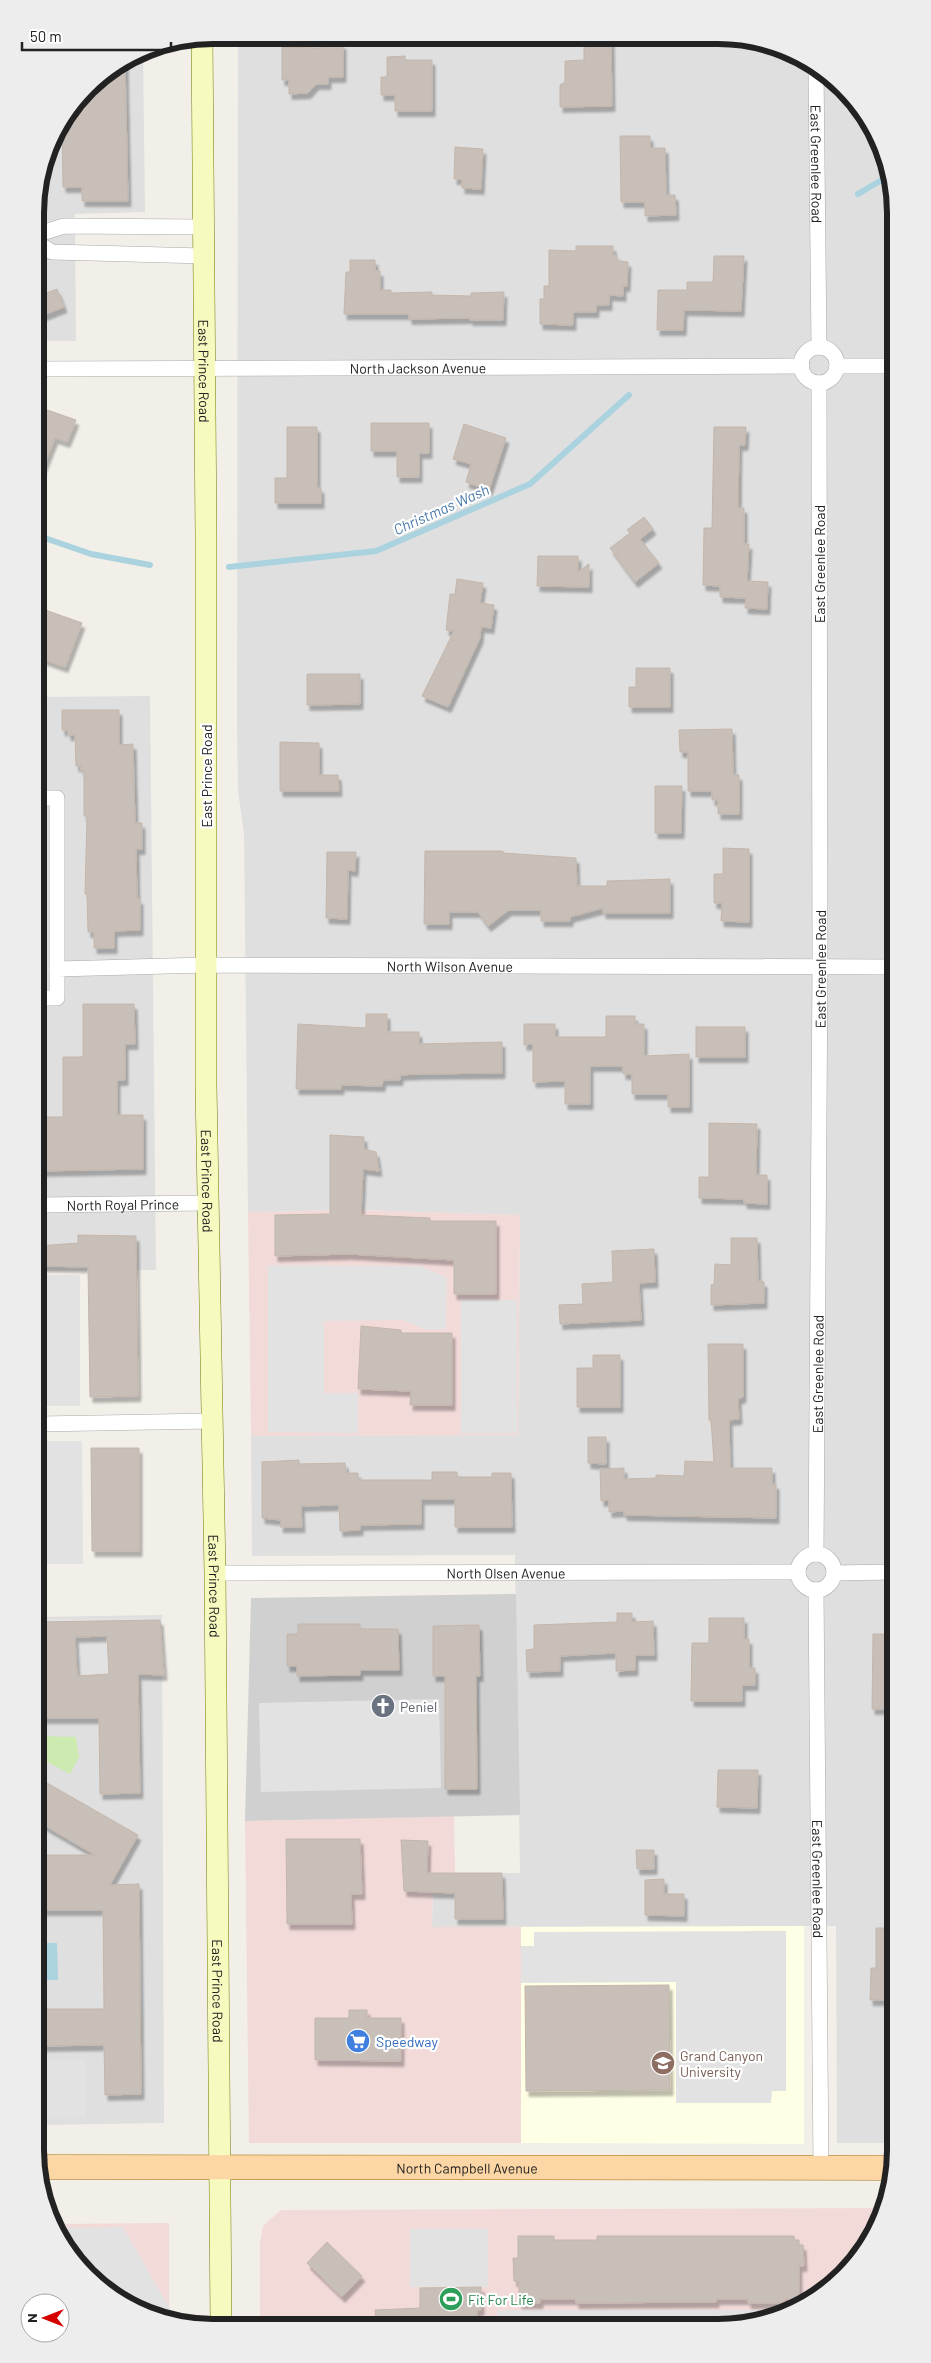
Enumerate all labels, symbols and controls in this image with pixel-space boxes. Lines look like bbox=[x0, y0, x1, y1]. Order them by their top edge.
scale bar bbox=[22, 20, 171, 52]
text: 50 m bbox=[30, 27, 62, 45]
street label: East Greenlee Road bbox=[808, 105, 826, 223]
street label: East Prince Road bbox=[196, 319, 214, 423]
street label: North Jackson Avenue bbox=[350, 359, 486, 376]
water label: Christmas Wash bbox=[390, 480, 492, 538]
street label: East Greenlee Road bbox=[811, 505, 828, 623]
street label: East Prince Road bbox=[198, 724, 215, 828]
street label: East Greenlee Road bbox=[811, 910, 829, 1028]
street label: North Wilson Avenue bbox=[387, 957, 513, 974]
street label: East Prince Road bbox=[198, 1129, 217, 1233]
street label: North Royal Prince bbox=[67, 1195, 179, 1213]
street label: East Greenlee Road bbox=[808, 1315, 826, 1433]
street label: East Prince Road bbox=[206, 1534, 224, 1638]
street label: North Olsen Avenue bbox=[447, 1564, 565, 1581]
church icon: Peniel bbox=[370, 1693, 396, 1719]
place label: Peniel bbox=[400, 1698, 437, 1715]
street label: East Greenlee Road bbox=[809, 1820, 828, 1938]
street label: East Prince Road bbox=[209, 1939, 227, 2043]
supermarket icon: Speedway bbox=[345, 2028, 371, 2054]
place label: Speedway bbox=[376, 2033, 438, 2050]
place label: Grand Canyon University bbox=[680, 2047, 763, 2080]
school or university icon: Grand Canyon University bbox=[650, 2050, 676, 2076]
street label: North Campbell Avenue bbox=[396, 2159, 538, 2176]
sports icon: Fit For Life bbox=[438, 2286, 464, 2312]
place label: Fit For Life bbox=[468, 2291, 534, 2308]
north arrow bbox=[20, 2293, 70, 2343]
text: N bbox=[23, 2313, 40, 2323]

